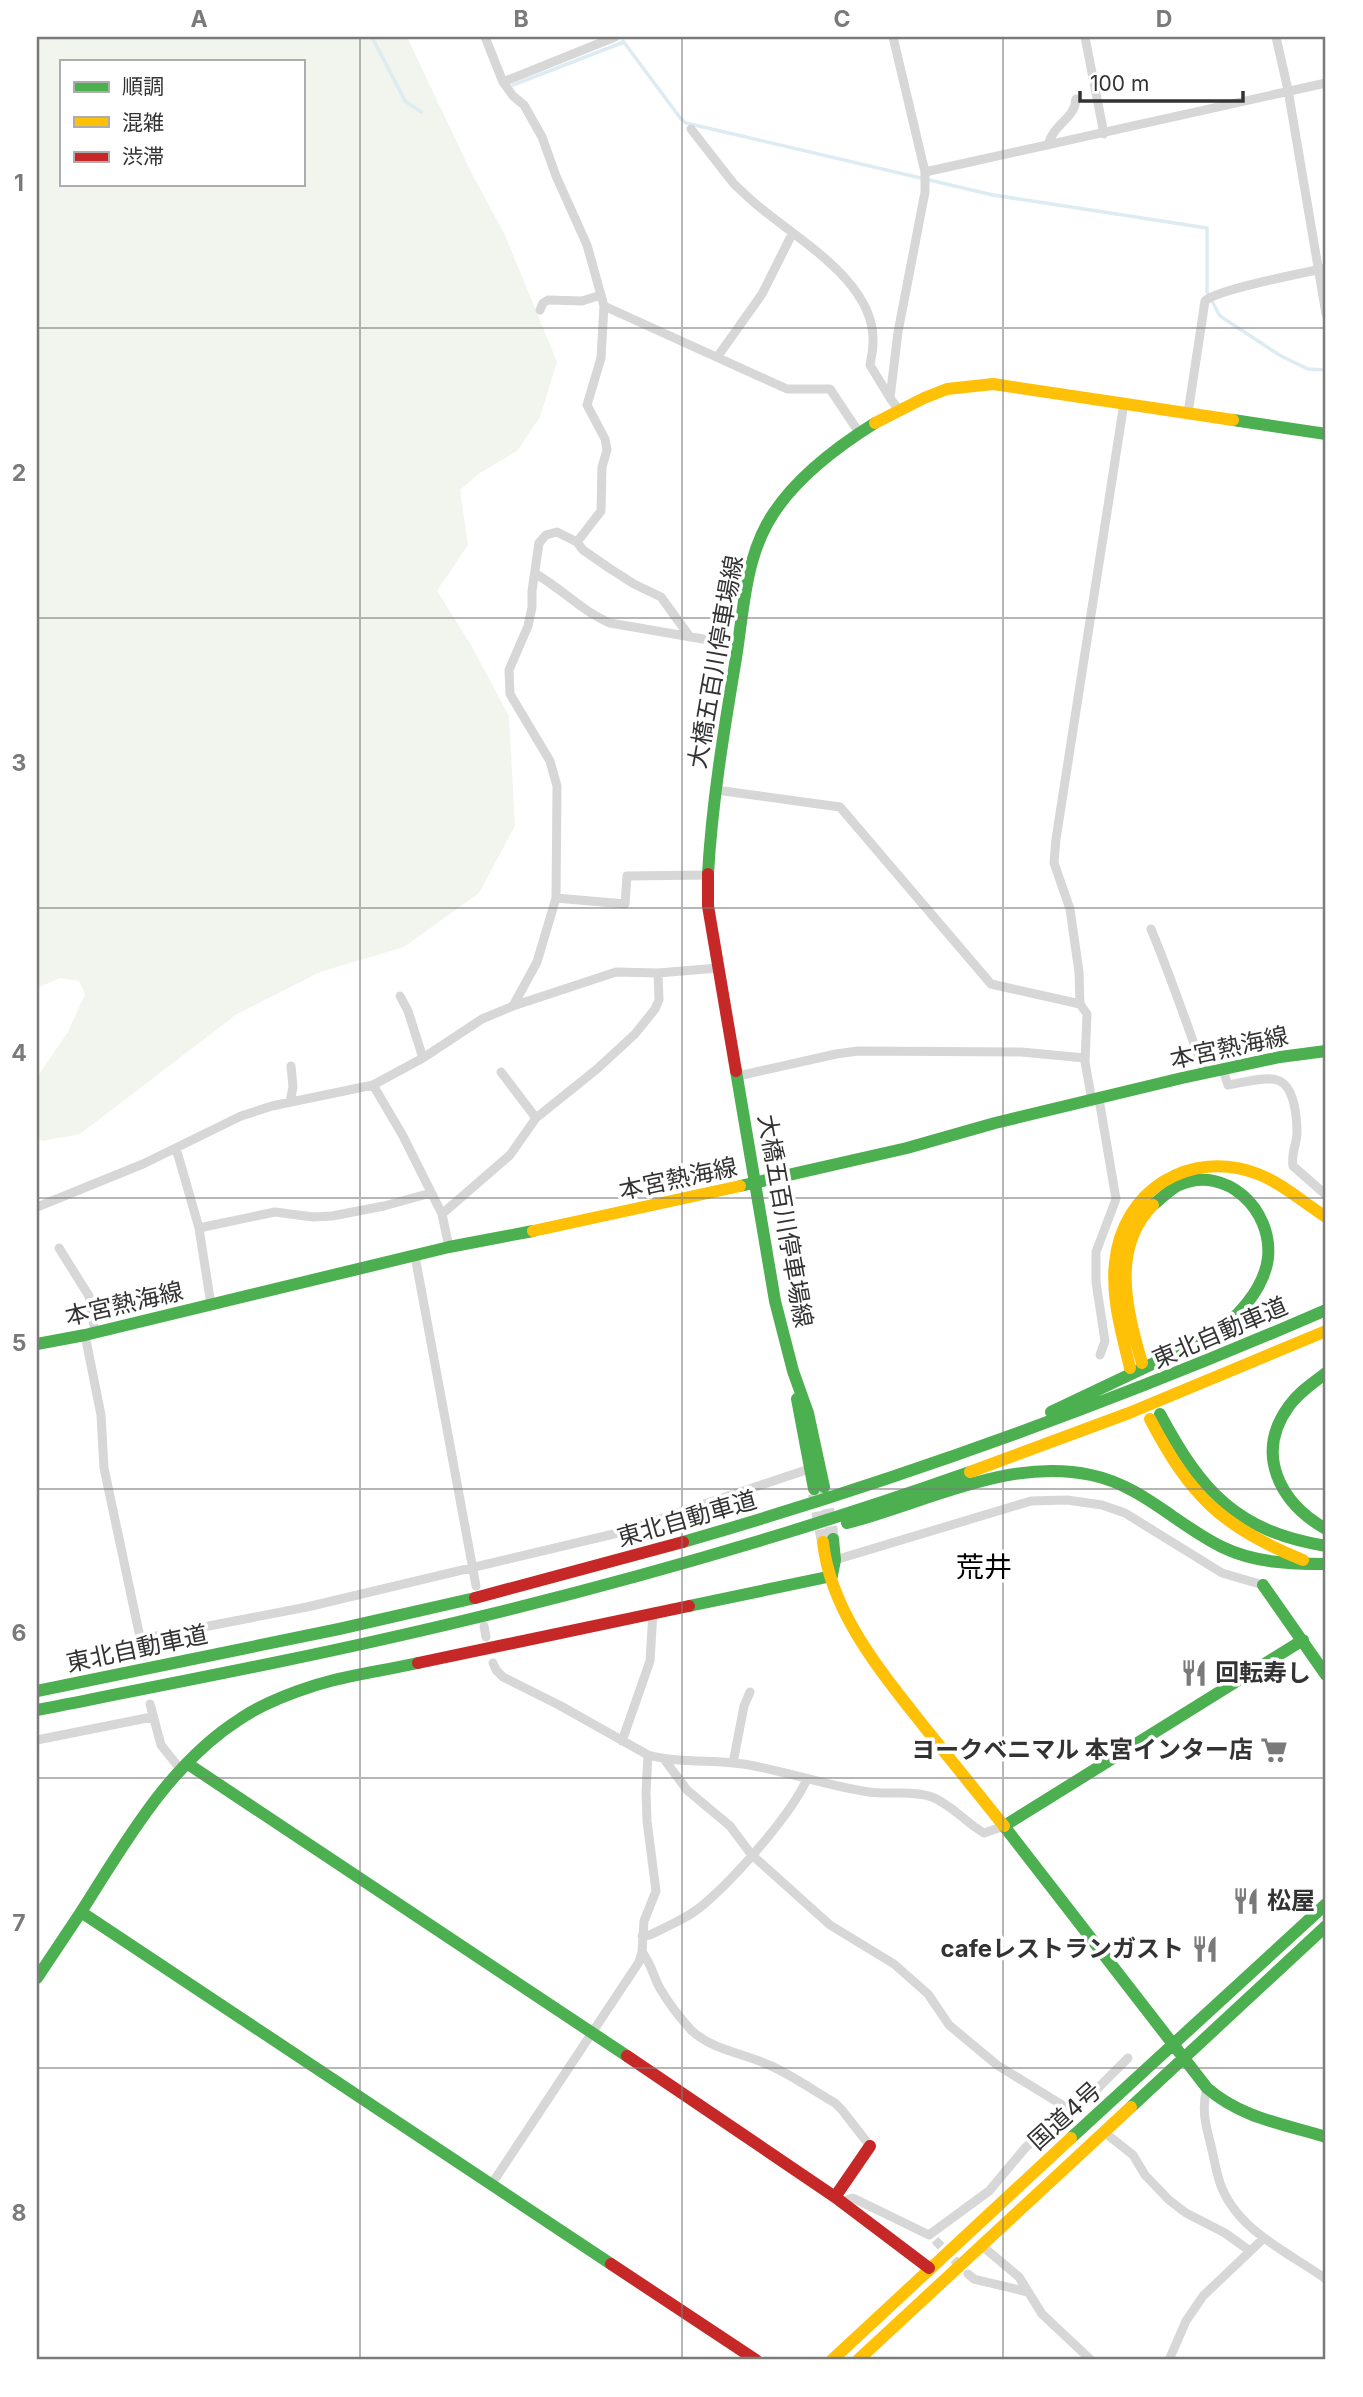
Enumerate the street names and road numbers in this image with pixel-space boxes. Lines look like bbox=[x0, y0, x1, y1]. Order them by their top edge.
street label: 大橋五百川停車場線 bbox=[682, 553, 749, 771]
street label: 本宮熱海線 bbox=[1167, 1021, 1291, 1074]
street label: 大橋五百川停車場線 bbox=[752, 1112, 819, 1330]
street label: 本宮熱海線 bbox=[616, 1152, 740, 1205]
street label: 本宮熱海線 bbox=[62, 1276, 186, 1331]
street label: 東北自動車道 bbox=[1148, 1291, 1292, 1374]
street label: 東北自動車道 bbox=[614, 1485, 760, 1552]
street label: 東北自動車道 bbox=[63, 1619, 210, 1678]
street label: 国道4号 bbox=[1022, 2076, 1107, 2156]

